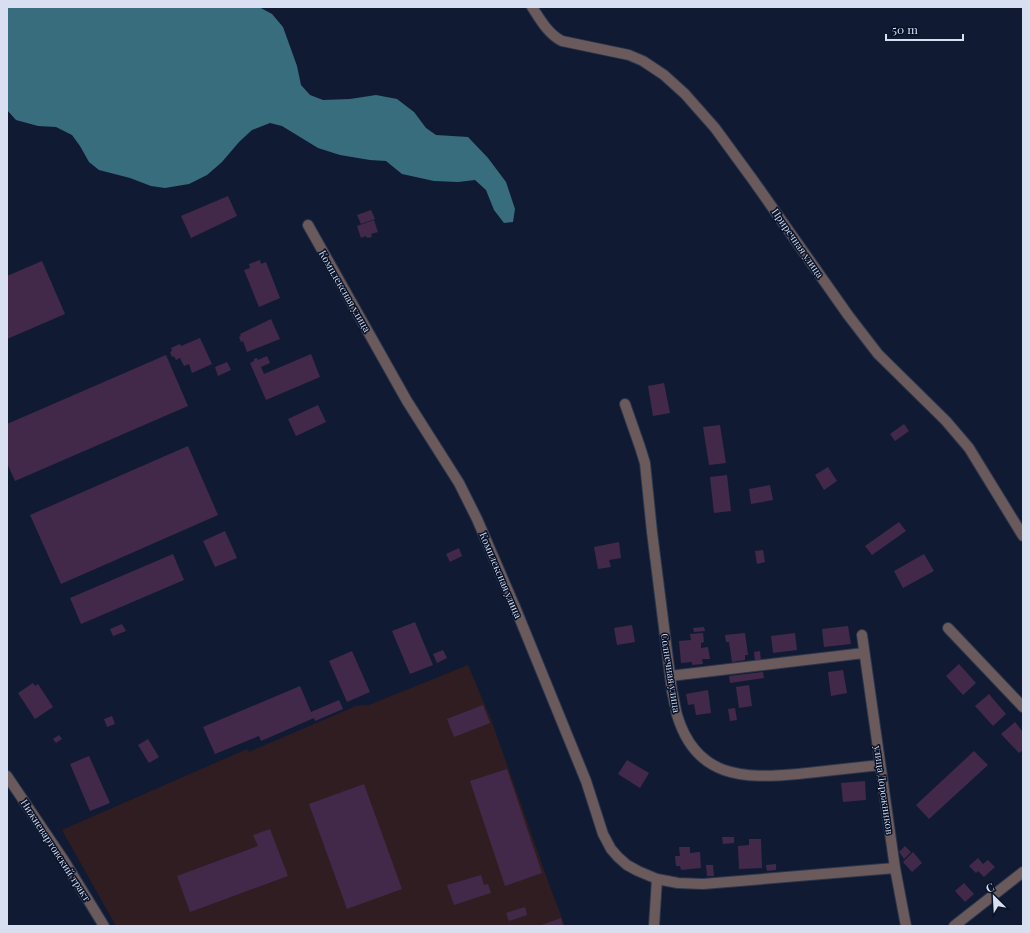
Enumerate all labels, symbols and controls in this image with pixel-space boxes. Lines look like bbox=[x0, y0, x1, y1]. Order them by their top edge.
scale bar bbox=[886, 16, 963, 42]
text: 50 m bbox=[892, 21, 918, 37]
street label: Приречная улица bbox=[769, 205, 827, 281]
street label: Комплексная улица bbox=[316, 247, 374, 335]
street label: Комплексная улица bbox=[477, 530, 526, 620]
street label: Солнечная улица bbox=[658, 632, 684, 714]
street label: улица Дорожников bbox=[871, 744, 897, 836]
street label: Нижневартовский тракт bbox=[18, 796, 95, 904]
north arrow bbox=[974, 877, 1014, 917]
text: С bbox=[983, 879, 997, 896]

